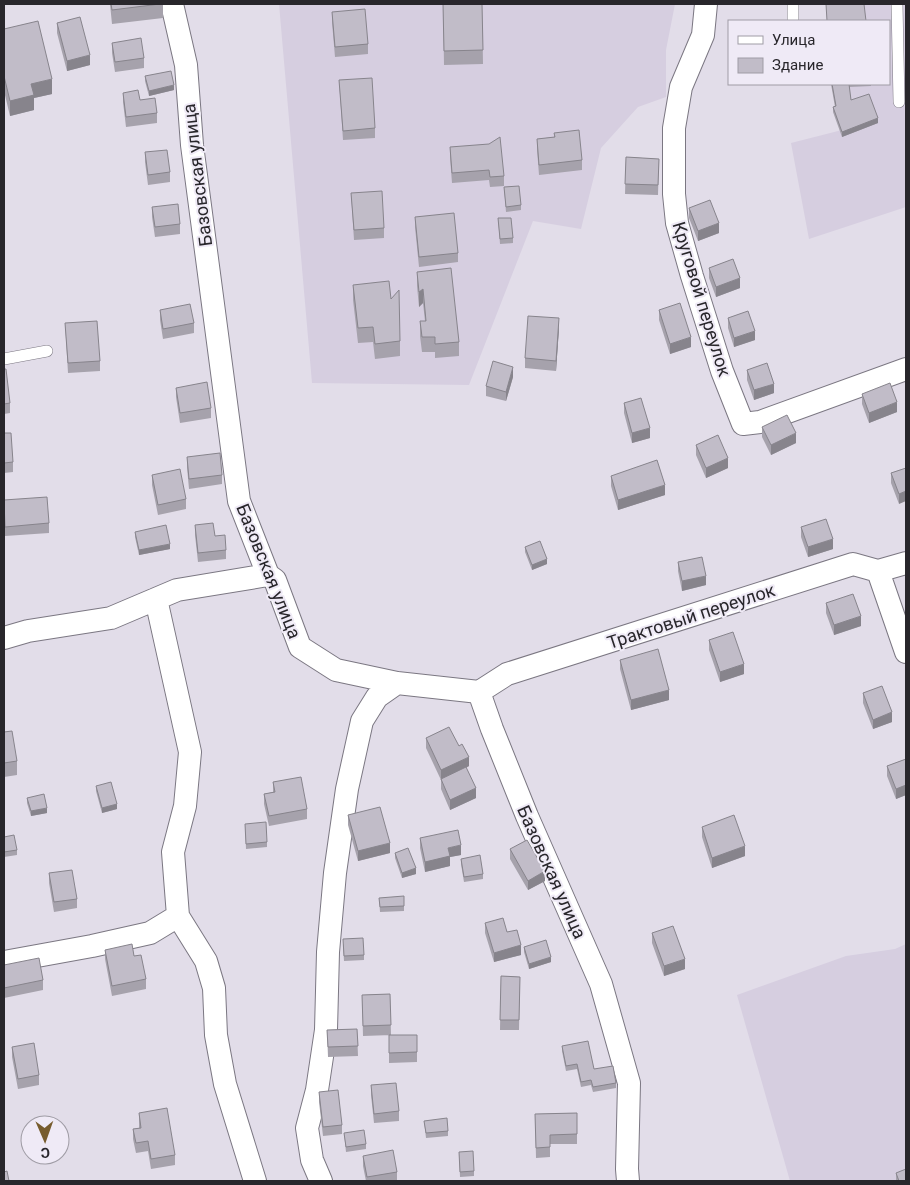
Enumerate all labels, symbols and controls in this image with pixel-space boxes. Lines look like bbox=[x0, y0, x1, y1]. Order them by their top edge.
legend bbox=[728, 20, 890, 85]
text: Улица bbox=[772, 31, 815, 49]
text: Здание bbox=[772, 56, 823, 74]
street label: Базовская улица bbox=[178, 102, 216, 248]
street label: Круговой переулок bbox=[668, 219, 736, 379]
street label: Базовская улица bbox=[232, 501, 306, 641]
street label: Трактовый переулок bbox=[604, 579, 778, 653]
street label: Базовская улица bbox=[513, 802, 591, 942]
north arrow bbox=[20, 1115, 70, 1165]
text: С bbox=[41, 1145, 50, 1161]

